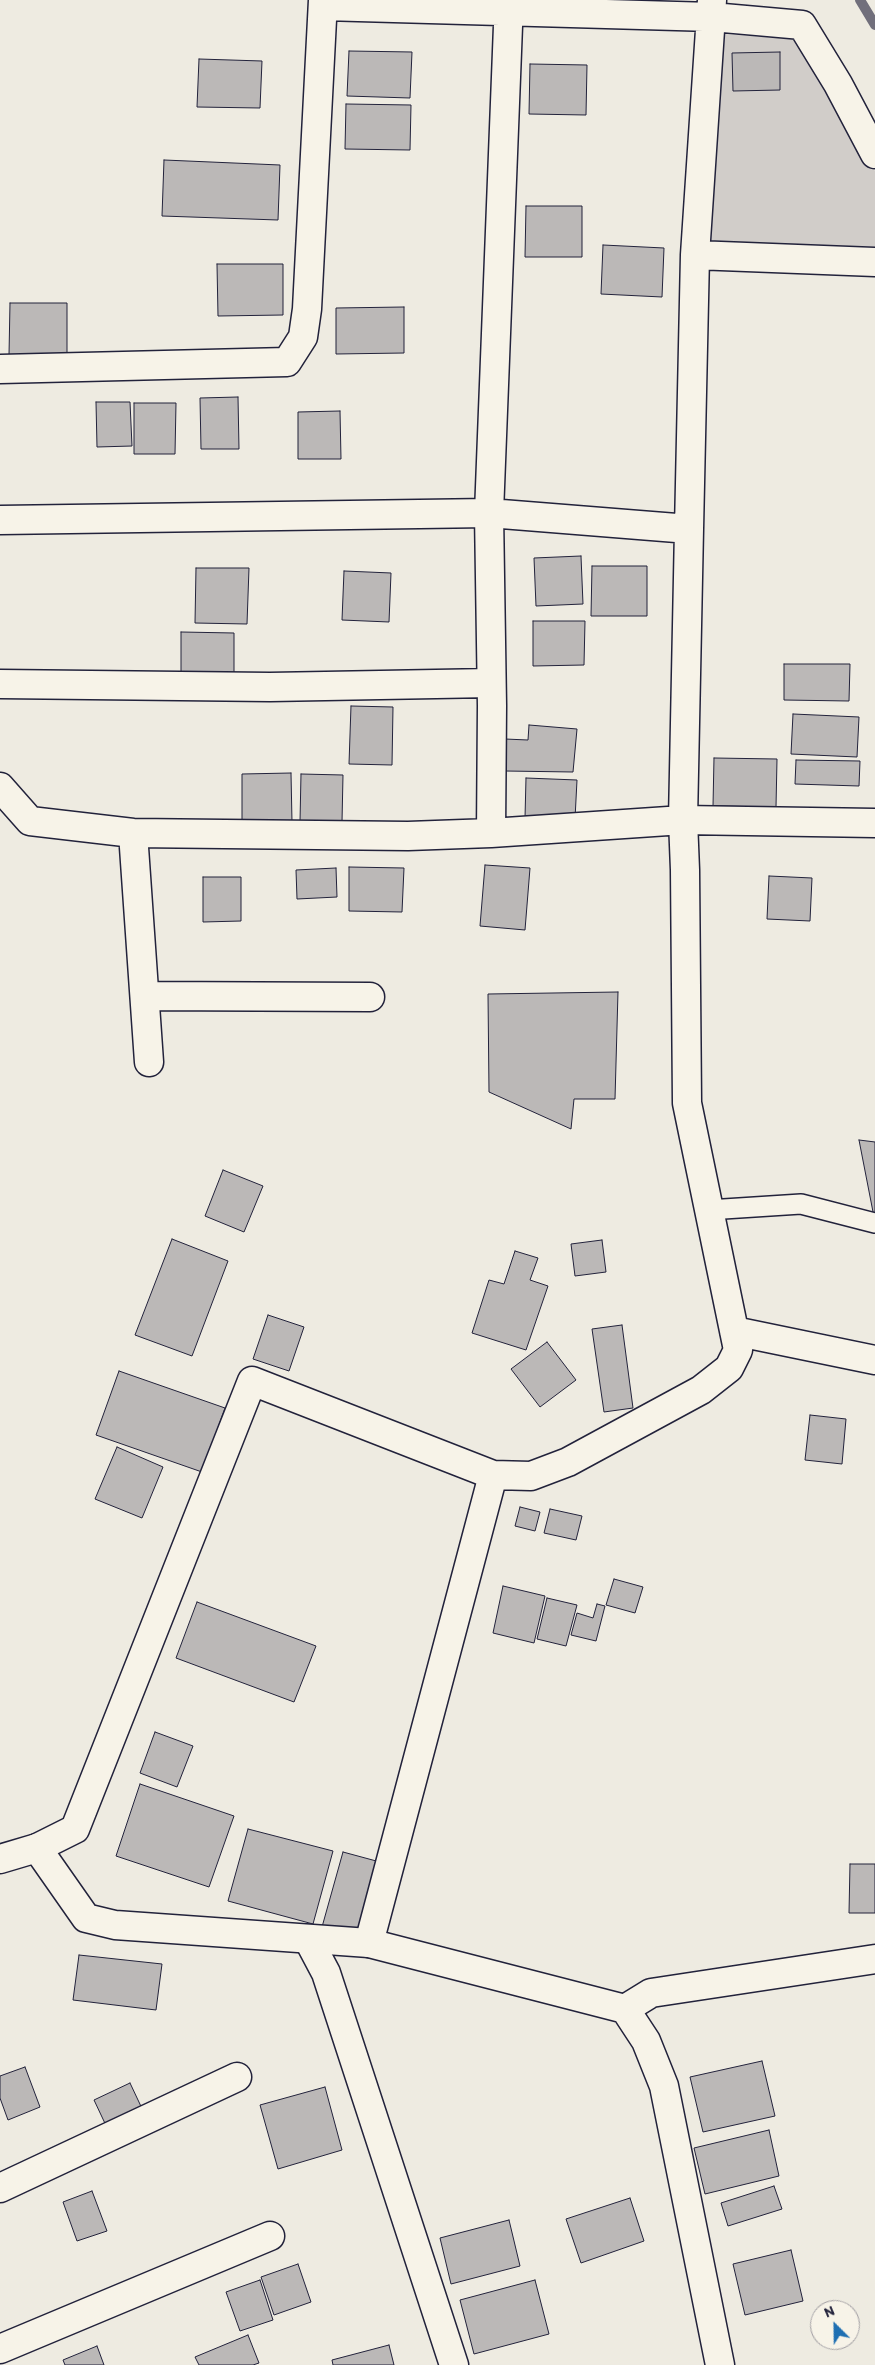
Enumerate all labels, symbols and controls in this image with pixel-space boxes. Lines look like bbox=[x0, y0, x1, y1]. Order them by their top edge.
north arrow bbox=[810, 2300, 860, 2350]
text: N bbox=[822, 2302, 837, 2321]

